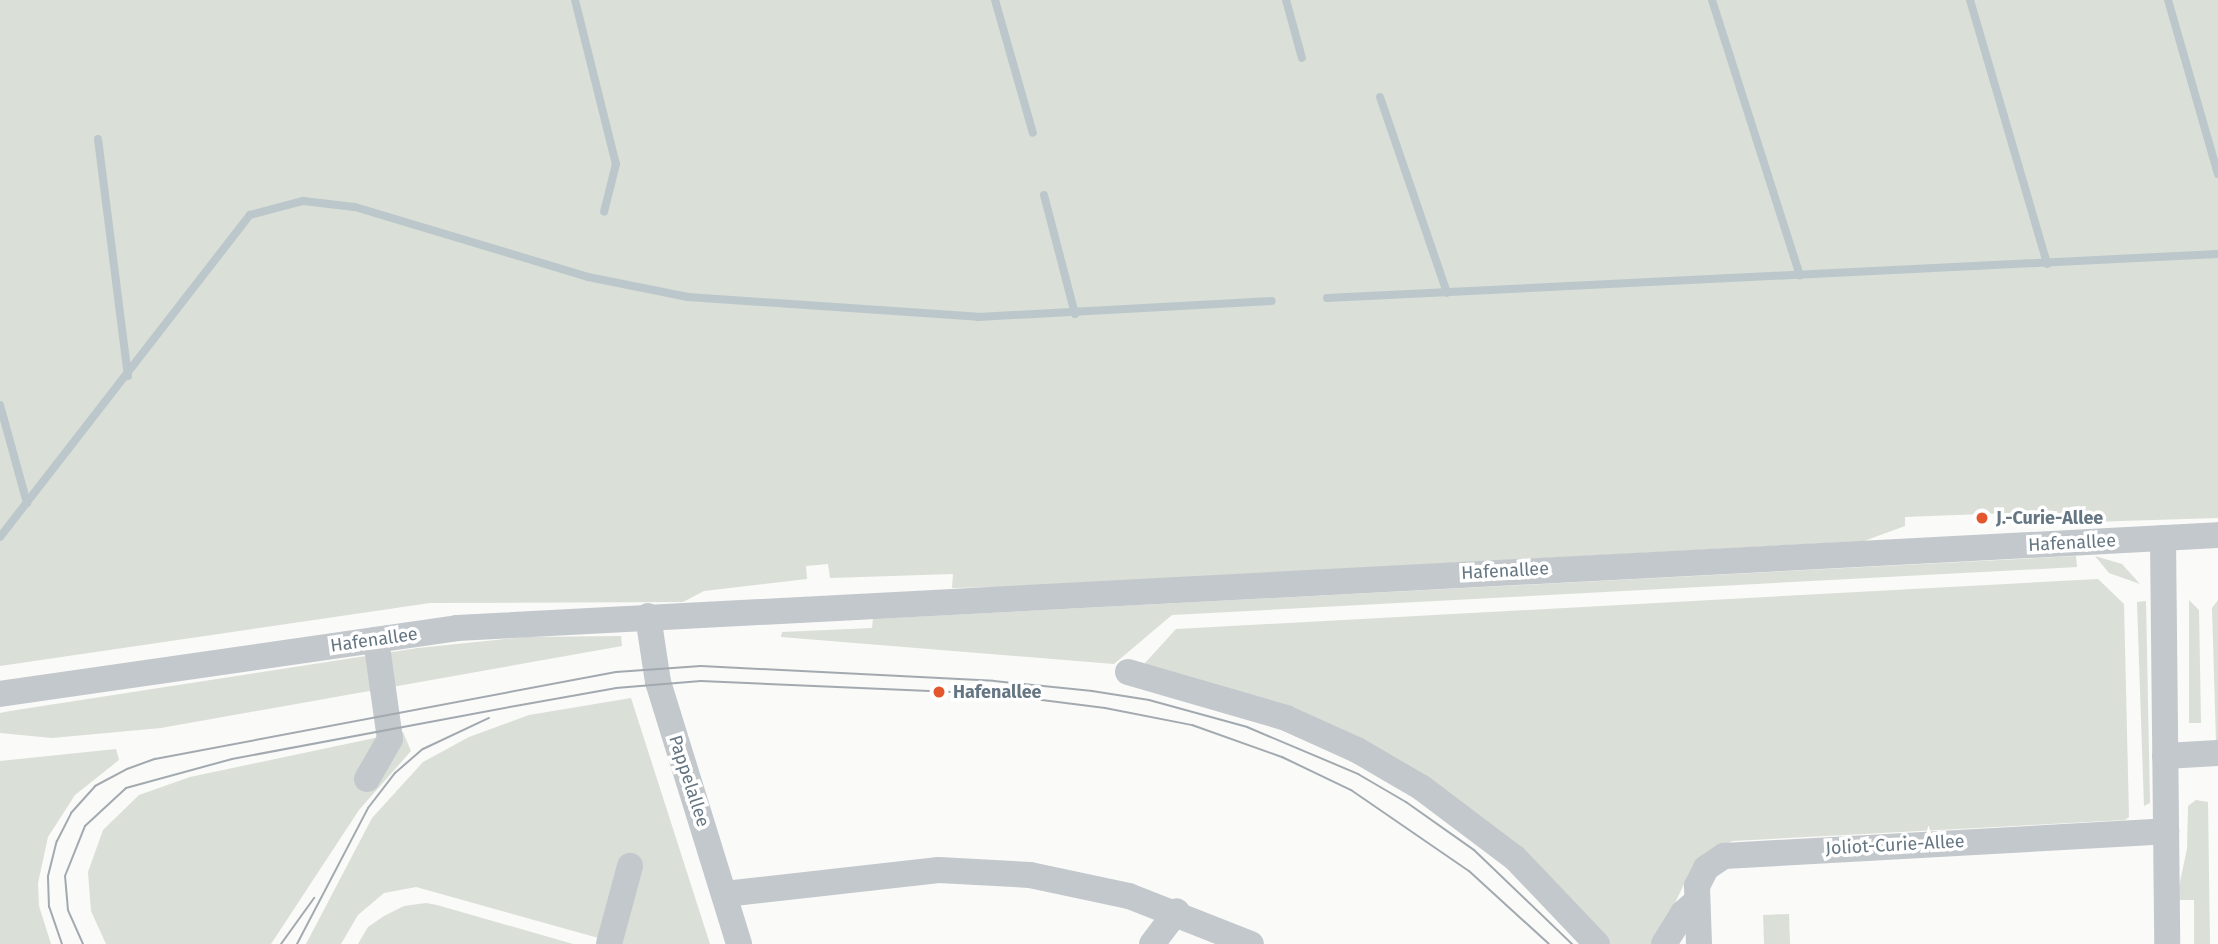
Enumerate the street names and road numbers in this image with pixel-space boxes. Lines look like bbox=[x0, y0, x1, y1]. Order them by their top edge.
street label: Hafenallee bbox=[2028, 530, 2116, 556]
street label: Hafenallee bbox=[1461, 558, 1549, 584]
street label: Hafenallee bbox=[329, 623, 419, 657]
street label: Pappelallee bbox=[664, 732, 714, 830]
street label: Joliot-Curie-Allee bbox=[1825, 831, 1965, 859]

